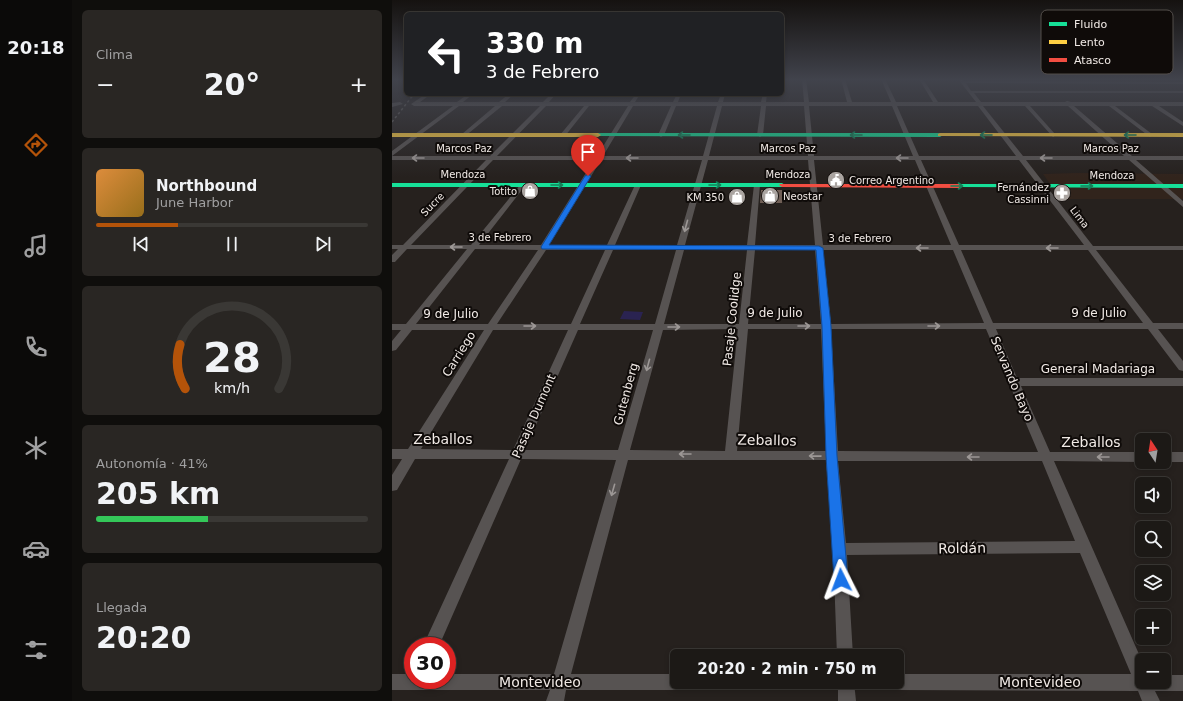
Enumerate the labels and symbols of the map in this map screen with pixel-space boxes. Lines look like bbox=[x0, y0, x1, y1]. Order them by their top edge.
legend bbox=[1041, 10, 1173, 74]
text: Fluido bbox=[1074, 18, 1107, 31]
text: Lento bbox=[1074, 36, 1105, 49]
text: Atasco bbox=[1074, 54, 1111, 67]
one-way arrow bbox=[678, 131, 691, 139]
one-way arrow bbox=[850, 131, 863, 139]
one-way arrow bbox=[980, 131, 993, 139]
one-way arrow bbox=[1124, 131, 1137, 139]
pin bbox=[571, 135, 605, 176]
street label: Marcos Paz bbox=[436, 143, 492, 154]
street label: Marcos Paz bbox=[760, 143, 816, 154]
street label: Marcos Paz bbox=[1083, 143, 1139, 154]
one-way arrow bbox=[412, 154, 425, 162]
one-way arrow bbox=[626, 154, 639, 162]
one-way arrow bbox=[896, 154, 909, 162]
one-way arrow bbox=[1040, 154, 1053, 162]
street label: Mendoza bbox=[441, 169, 485, 180]
street label: Mendoza bbox=[766, 169, 810, 180]
public building icon: Correo Argentino bbox=[826, 170, 846, 190]
street label: Mendoza bbox=[1090, 170, 1134, 181]
place label: Correo Argentino bbox=[849, 175, 934, 186]
shop icon: Totito bbox=[520, 181, 540, 201]
one-way arrow bbox=[550, 181, 563, 189]
one-way arrow bbox=[708, 181, 721, 189]
one-way arrow bbox=[950, 182, 963, 190]
place label: Fernández Cassinni bbox=[997, 182, 1049, 205]
one-way arrow bbox=[1080, 182, 1093, 190]
pharmacy icon: Fernández Cassinni bbox=[1052, 183, 1072, 203]
place label: Totito bbox=[489, 186, 517, 197]
shop icon: Neostar bbox=[760, 186, 780, 206]
shop icon: KM 350 bbox=[727, 187, 747, 207]
street label: Sucre bbox=[419, 190, 446, 218]
place label: Neostar bbox=[783, 191, 823, 202]
place label: KM 350 bbox=[687, 192, 724, 203]
street label: Lima bbox=[1068, 204, 1091, 230]
one-way arrow bbox=[682, 219, 689, 232]
street label: 3 de Febrero bbox=[469, 232, 531, 243]
street label: 3 de Febrero bbox=[829, 233, 891, 244]
one-way arrow bbox=[450, 243, 463, 251]
one-way arrow bbox=[916, 244, 929, 252]
one-way arrow bbox=[1046, 244, 1059, 252]
street label: Pasaje Coolidge bbox=[720, 271, 744, 367]
street label: 9 de Julio bbox=[747, 306, 803, 320]
street label: 9 de Julio bbox=[1071, 306, 1127, 320]
street label: 9 de Julio bbox=[423, 307, 479, 321]
one-way arrow bbox=[523, 322, 536, 330]
one-way arrow bbox=[797, 322, 810, 330]
one-way arrow bbox=[927, 322, 940, 330]
one-way arrow bbox=[667, 323, 680, 330]
street label: Carriego bbox=[440, 329, 478, 379]
street label: Servando Bayo bbox=[988, 334, 1036, 424]
one-way arrow bbox=[644, 358, 651, 371]
street label: Gutenberg bbox=[611, 361, 641, 427]
street label: General Madariaga bbox=[1041, 362, 1155, 376]
street label: Pasaje Dumont bbox=[509, 372, 559, 460]
street label: Zeballos bbox=[413, 431, 473, 447]
street label: Zeballos bbox=[737, 431, 797, 449]
north arrow bbox=[1135, 433, 1171, 469]
street label: Zeballos bbox=[1061, 434, 1121, 450]
one-way arrow bbox=[679, 450, 692, 458]
one-way arrow bbox=[809, 452, 822, 460]
one-way arrow bbox=[967, 453, 980, 461]
one-way arrow bbox=[1097, 453, 1110, 461]
one-way arrow bbox=[609, 483, 616, 496]
street label: Roldán bbox=[938, 540, 986, 556]
position arrow bbox=[820, 559, 862, 601]
speed limit sign: 30 bbox=[404, 637, 456, 689]
street label: Montevideo bbox=[499, 674, 581, 690]
street label: Montevideo bbox=[999, 674, 1081, 690]

